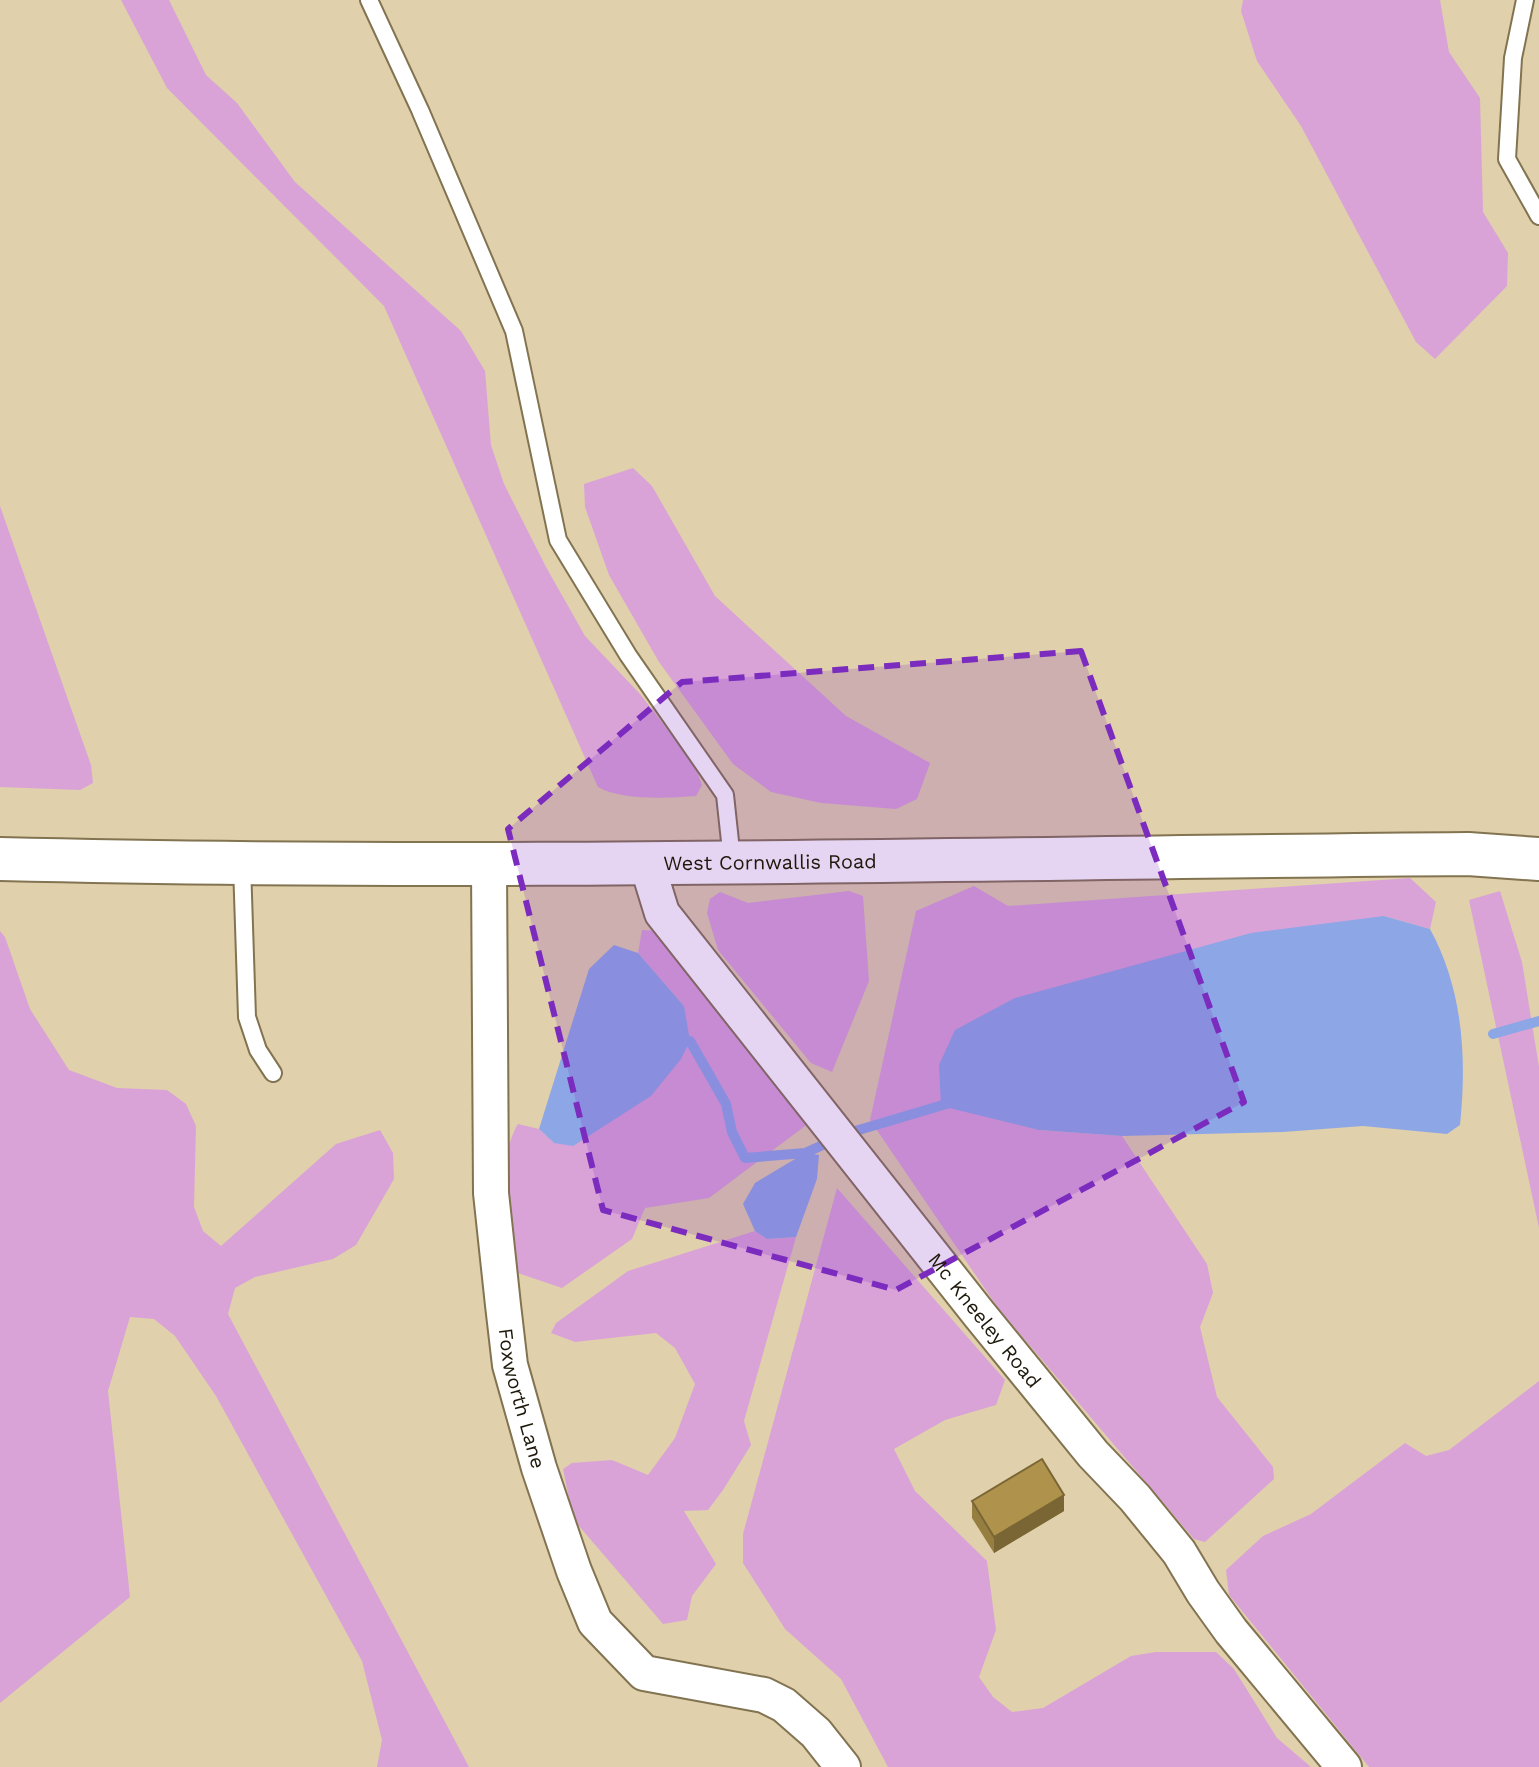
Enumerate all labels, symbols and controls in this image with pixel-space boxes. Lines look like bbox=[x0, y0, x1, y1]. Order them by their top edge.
street label: West Cornwallis Road bbox=[663, 849, 877, 875]
street label: Mc Kneeley Road bbox=[923, 1248, 1046, 1393]
street label: Foxworth Lane bbox=[494, 1327, 551, 1471]

